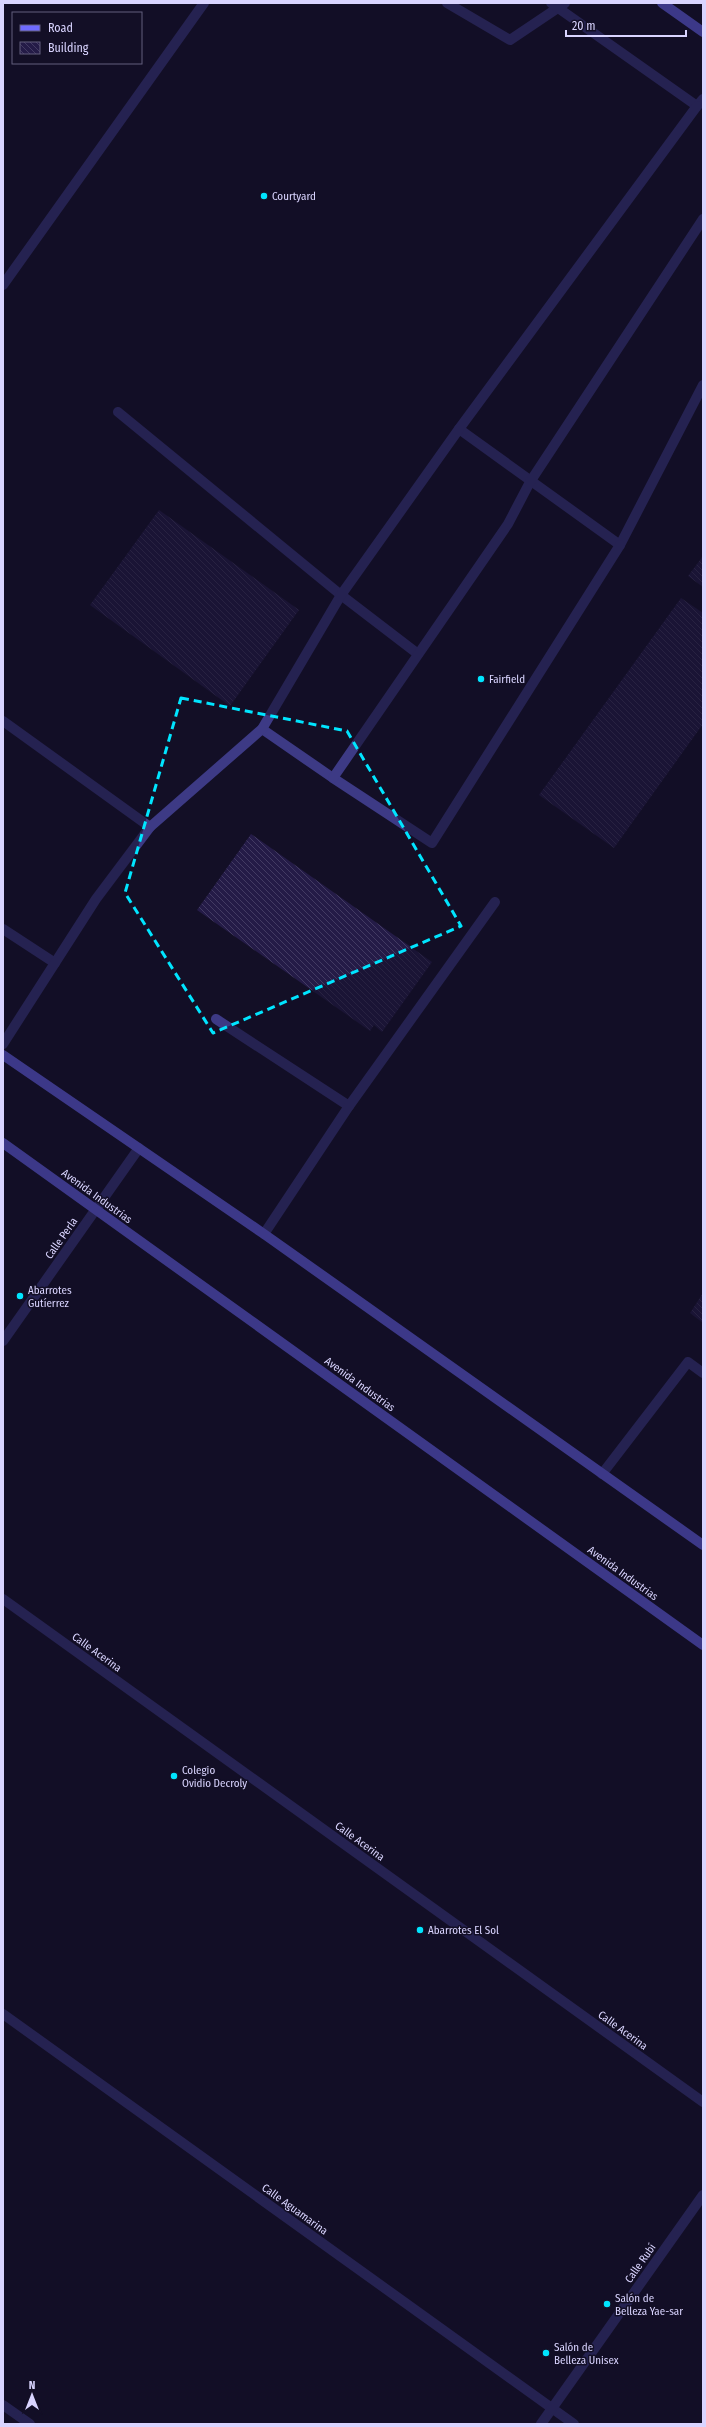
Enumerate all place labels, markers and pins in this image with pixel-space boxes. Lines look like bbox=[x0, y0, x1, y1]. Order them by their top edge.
place label: Courtyard bbox=[272, 190, 316, 203]
marker: Courtyard bbox=[259, 191, 269, 201]
place label: Fairfield bbox=[489, 673, 525, 686]
marker: Fairfield bbox=[476, 674, 486, 684]
place label: Abarrotes Gutíerrez bbox=[28, 1284, 72, 1310]
marker: Abarrotes Gutíerrez bbox=[15, 1291, 25, 1301]
place label: Colegio Ovidio Decroly bbox=[182, 1764, 247, 1790]
marker: Colegio Ovidio Decroly bbox=[169, 1771, 179, 1781]
place label: Abarrotes El Sol bbox=[428, 1924, 499, 1937]
marker: Abarrotes El Sol bbox=[415, 1925, 425, 1935]
place label: Salón de Belleza Yae-sar bbox=[615, 2292, 683, 2318]
marker: Salón de Belleza Yae-sar bbox=[602, 2299, 612, 2309]
place label: Salón de Belleza Unisex bbox=[554, 2341, 619, 2367]
marker: Salón de Belleza Unisex bbox=[541, 2348, 551, 2358]

